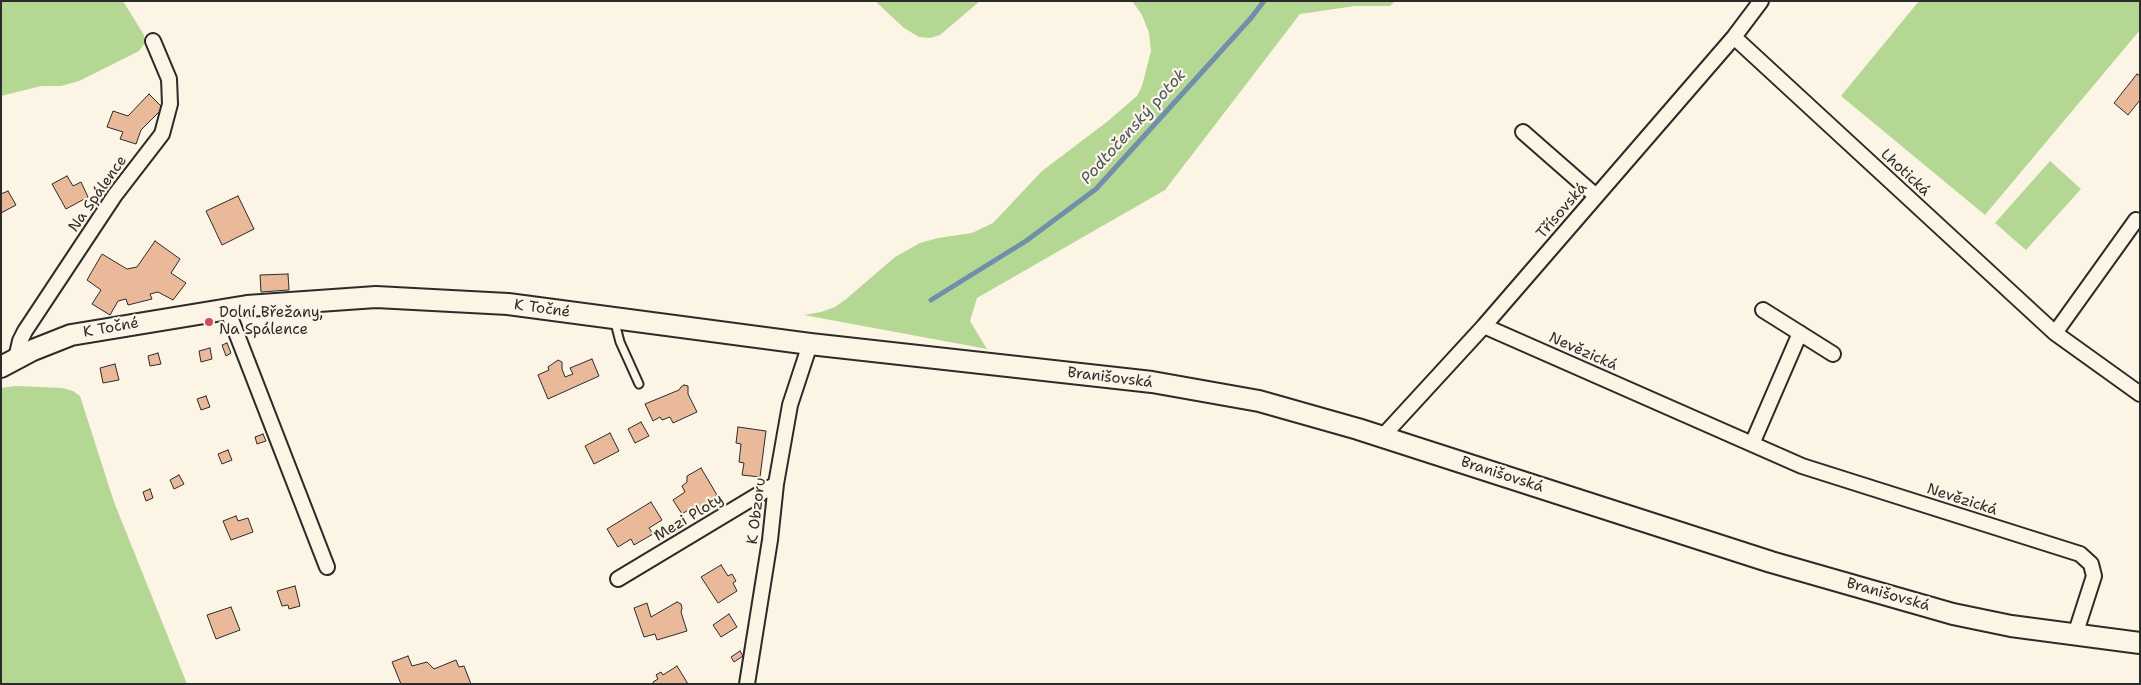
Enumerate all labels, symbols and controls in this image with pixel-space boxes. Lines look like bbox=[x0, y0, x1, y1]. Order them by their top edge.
water label: Podtočenský potok bbox=[1077, 66, 1191, 188]
street label: Lhotická bbox=[1876, 146, 1934, 200]
street label: Na Spálence bbox=[65, 152, 131, 236]
street label: Třísovská bbox=[1533, 179, 1591, 243]
street label: K Točné bbox=[513, 296, 571, 322]
place label: Dolní Břežany, Na Spálence bbox=[219, 304, 323, 339]
street label: K Točné bbox=[82, 314, 140, 342]
marker: Dolní Břežany, Na Spálence bbox=[203, 316, 215, 328]
street label: Nevězická bbox=[1546, 329, 1620, 375]
street label: Branišovská bbox=[1066, 364, 1154, 392]
street label: Branišovská bbox=[1458, 453, 1546, 497]
street label: K Obzoru bbox=[744, 477, 770, 545]
street label: Nevězická bbox=[1925, 480, 1999, 520]
street label: Mezi Ploty bbox=[651, 490, 727, 546]
street label: Branišovská bbox=[1844, 575, 1932, 615]

